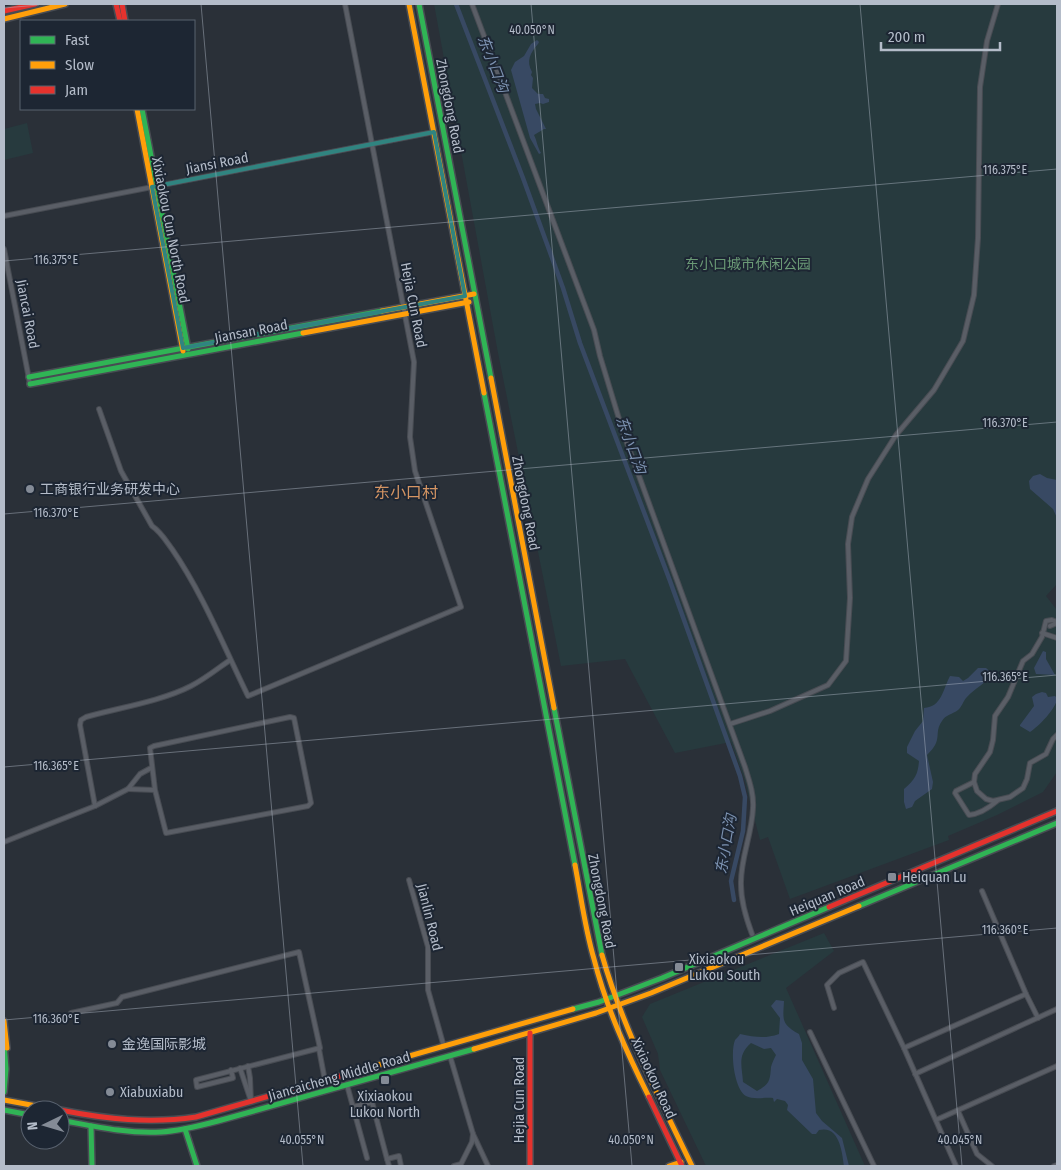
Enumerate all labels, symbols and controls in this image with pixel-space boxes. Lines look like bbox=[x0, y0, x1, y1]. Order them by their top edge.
legend bbox=[20, 20, 195, 110]
scale bar bbox=[881, 20, 1000, 52]
text: 40.050°N bbox=[509, 23, 555, 37]
text: 200 m bbox=[888, 28, 925, 46]
text: Fast bbox=[65, 31, 89, 49]
water label: 东小口沟 bbox=[474, 33, 513, 97]
text: Slow bbox=[65, 56, 94, 74]
street label: Zhongdong Road bbox=[432, 57, 467, 155]
text: Jam bbox=[65, 81, 88, 99]
street label: Jiansi Road bbox=[184, 149, 250, 178]
street label: Xixiaokou Cun North Road bbox=[148, 156, 193, 305]
text: 116.375°E bbox=[983, 163, 1028, 177]
text: 116.375°E bbox=[34, 253, 79, 267]
park label: 东小口城市休闲公园 bbox=[685, 256, 811, 273]
street label: Hejia Cun Road bbox=[397, 261, 430, 349]
street label: Jiancai Road bbox=[12, 278, 43, 350]
street label: Jiansan Road bbox=[213, 316, 289, 347]
water label: 东小口沟 bbox=[612, 414, 650, 478]
text: 116.370°E bbox=[982, 416, 1028, 430]
street label: Zhongdong Road bbox=[508, 454, 543, 552]
place label: 工商银行业务研发中心 bbox=[40, 481, 180, 498]
marker: 工商银行业务研发中心 bbox=[24, 483, 36, 495]
district label: 东小口村 bbox=[374, 483, 438, 502]
text: 116.370°E bbox=[33, 506, 79, 520]
text: 116.365°E bbox=[982, 670, 1028, 684]
text: 116.365°E bbox=[33, 759, 79, 773]
water label: 东小口沟 bbox=[712, 811, 740, 875]
street label: Zhongdong Road bbox=[584, 852, 619, 950]
place label: Heiquan Lu bbox=[902, 869, 967, 886]
marker: Heiquan Lu bbox=[886, 871, 898, 883]
street label: Heiquan Road bbox=[787, 873, 867, 920]
street label: Jianlin Road bbox=[413, 882, 446, 952]
text: 116.360°E bbox=[982, 923, 1029, 937]
place label: Xixiaokou Lukou South bbox=[689, 951, 760, 984]
marker: Xixiaokou Lukou South bbox=[673, 961, 685, 973]
text: 116.360°E bbox=[33, 1012, 80, 1026]
street label: Xixiaokou Road bbox=[627, 1035, 680, 1122]
place label: 金逸国际影城 bbox=[122, 1036, 206, 1053]
marker: 金逸国际影城 bbox=[106, 1038, 118, 1050]
street label: Jiancaicheng Middle Road bbox=[266, 1048, 412, 1105]
street label: Hejia Cun Road bbox=[511, 1057, 528, 1143]
marker: Xixiaokou Lukou North bbox=[379, 1074, 391, 1086]
place label: Xiabuxiabu bbox=[120, 1084, 183, 1101]
marker: Xiabuxiabu bbox=[104, 1086, 116, 1098]
place label: Xixiaokou Lukou North bbox=[350, 1088, 420, 1121]
north arrow bbox=[20, 1100, 70, 1150]
text: N bbox=[24, 1121, 41, 1131]
text: 40.055°N bbox=[280, 1133, 324, 1147]
text: 40.050°N bbox=[608, 1133, 654, 1147]
text: 40.045°N bbox=[938, 1133, 982, 1147]

